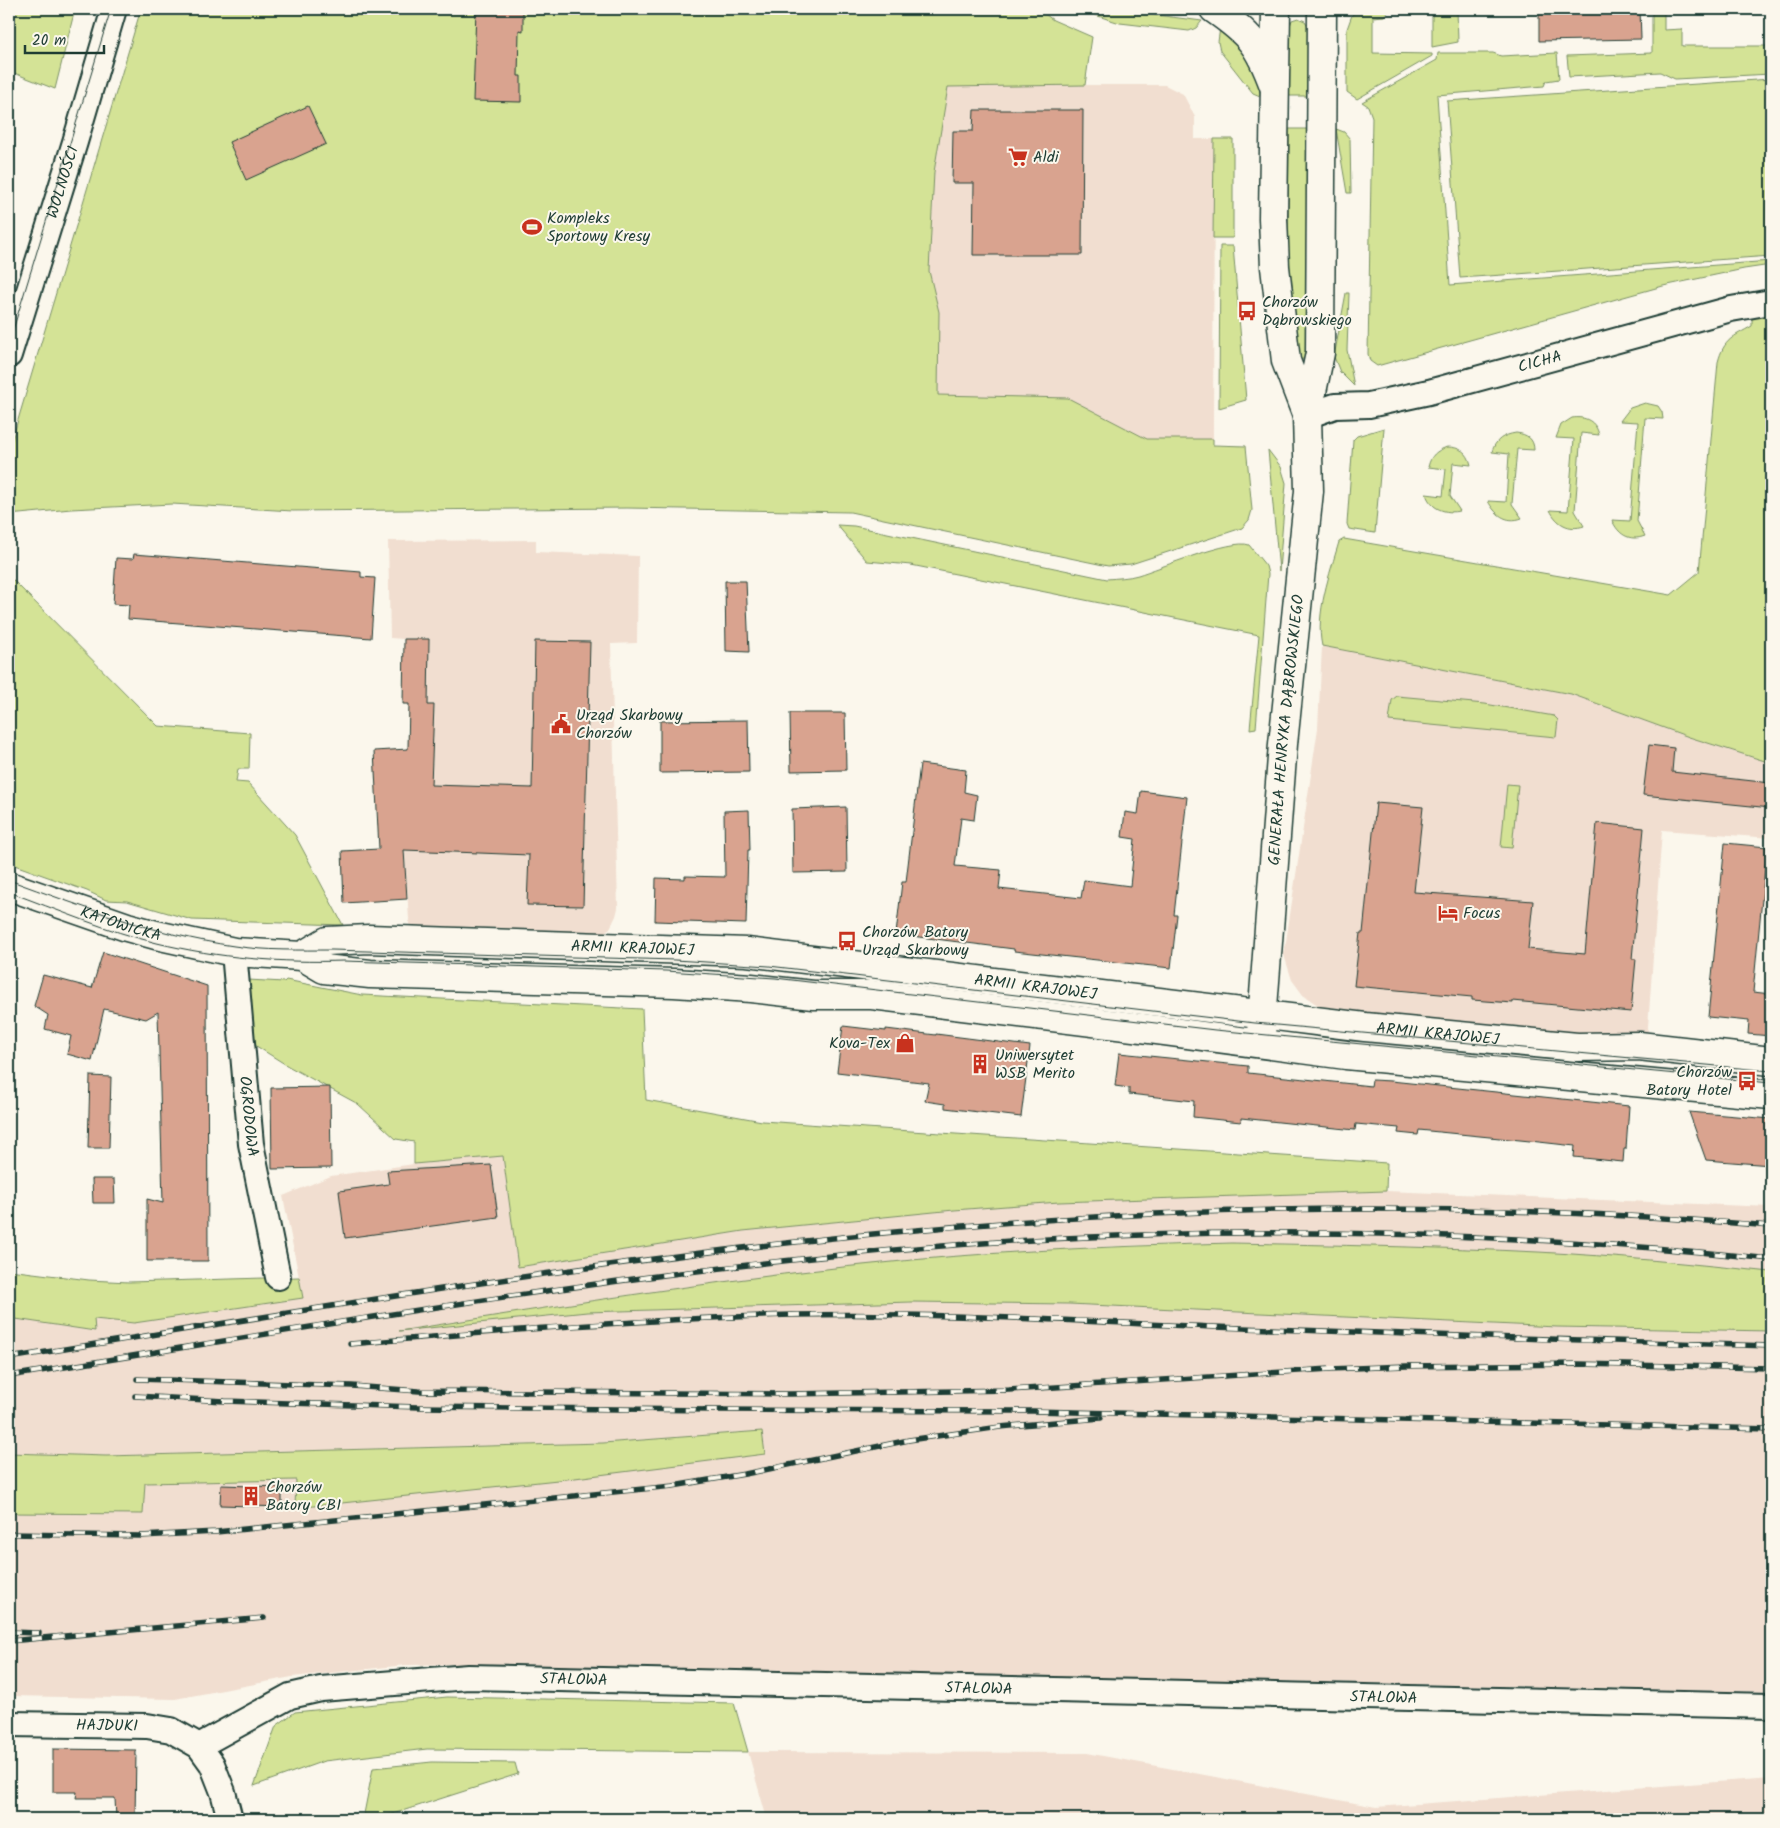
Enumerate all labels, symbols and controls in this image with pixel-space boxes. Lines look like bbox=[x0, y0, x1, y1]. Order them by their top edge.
scale bar bbox=[25, 22, 104, 54]
text: 20 m bbox=[32, 29, 66, 53]
street label: WOLNOŚCI bbox=[40, 143, 86, 221]
place label: Aldi bbox=[1033, 145, 1060, 170]
supermarket icon: Aldi bbox=[1007, 146, 1029, 168]
place label: Kompleks Sportowy Kresy bbox=[547, 206, 651, 249]
sports icon: Kompleks Sportowy Kresy bbox=[521, 216, 543, 238]
place label: Chorzów Dąbrowskiego bbox=[1262, 290, 1352, 333]
bus stop icon: Chorzów Dąbrowskiego bbox=[1236, 300, 1258, 322]
street label: CICHA bbox=[1515, 344, 1565, 380]
street label: GENERAŁA HENRYKA DĄBROWSKIEGO bbox=[1261, 593, 1311, 866]
place label: Urząd Skarbowy Chorzów bbox=[576, 703, 683, 746]
public building icon: Urząd Skarbowy Chorzów bbox=[550, 713, 572, 735]
street label: KATOWICKA bbox=[77, 899, 164, 948]
place label: Focus bbox=[1463, 901, 1500, 926]
hotel icon: Focus bbox=[1437, 902, 1459, 924]
place label: Chorzów Batory Urząd Skarbowy bbox=[862, 920, 969, 963]
bus stop icon: Chorzów Batory Urząd Skarbowy bbox=[836, 930, 858, 952]
street label: ARMII KRAJOWEJ bbox=[571, 933, 695, 963]
street label: ARMII KRAJOWEJ bbox=[973, 967, 1099, 1007]
street label: ARMII KRAJOWEJ bbox=[1375, 1016, 1501, 1052]
place label: Kova-Tex bbox=[829, 1031, 891, 1056]
shop icon: Kova-Tex bbox=[894, 1032, 916, 1054]
place label: Uniwersytet WSB Merito bbox=[995, 1043, 1075, 1086]
building icon: Uniwersytet WSB Merito bbox=[969, 1053, 991, 1075]
place label: Chorzów Batory Hotel bbox=[1646, 1060, 1732, 1103]
bus stop icon: Chorzów Batory Hotel bbox=[1736, 1070, 1758, 1092]
street label: OGRODOWA bbox=[233, 1075, 266, 1159]
place label: Chorzów Batory CB1 bbox=[266, 1475, 341, 1518]
building icon: Chorzów Batory CB1 bbox=[240, 1485, 262, 1507]
street label: STALOWA bbox=[540, 1666, 608, 1693]
street label: STALOWA bbox=[945, 1675, 1013, 1702]
street label: STALOWA bbox=[1350, 1684, 1418, 1711]
street label: HAJDUKI bbox=[76, 1712, 138, 1738]

